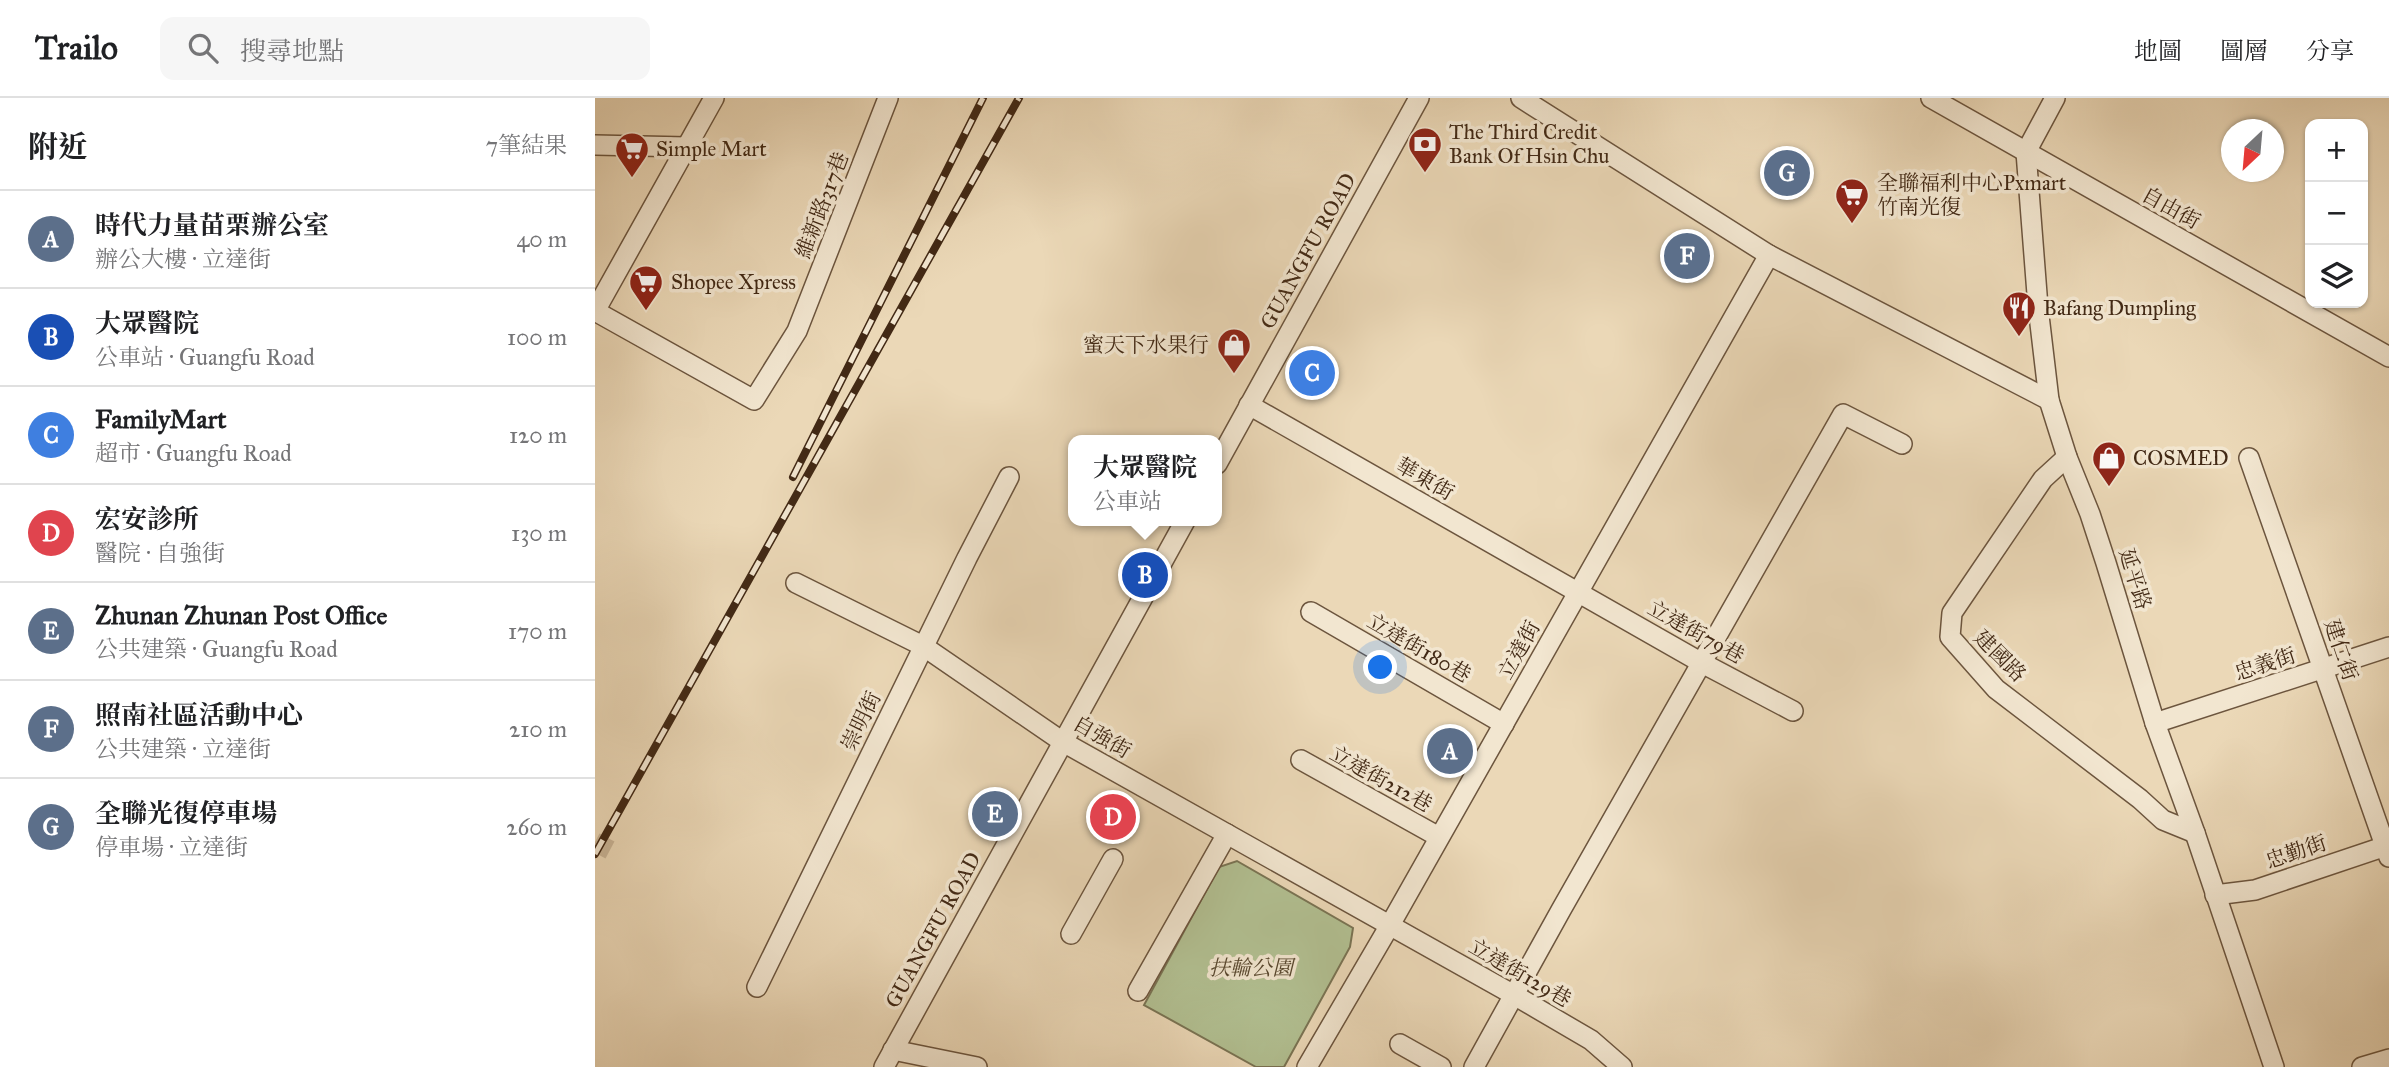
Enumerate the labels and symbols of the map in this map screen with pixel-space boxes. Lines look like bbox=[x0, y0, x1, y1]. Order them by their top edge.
place label: The Third Credit Bank Of Hsin Chu bbox=[1449, 119, 1610, 169]
north arrow bbox=[2221, 119, 2284, 182]
bank icon: The Third Credit Bank Of Hsin Chu bbox=[1406, 125, 1444, 174]
supermarket icon: Simple Mart bbox=[613, 130, 651, 179]
place label: Simple Mart bbox=[656, 136, 767, 162]
pin: G bbox=[1764, 147, 1810, 199]
street label: 維新路317巷 bbox=[790, 148, 854, 262]
street label: GUANGFU ROAD bbox=[1254, 169, 1362, 333]
place label: 全聯福利中心Pxmart 竹南光復 bbox=[1877, 170, 2067, 220]
supermarket icon: 全聯福利中心Pxmart 竹南光復 bbox=[1833, 176, 1871, 225]
street label: 自由街 bbox=[2137, 181, 2205, 235]
pin: F bbox=[1664, 230, 1710, 282]
supermarket icon: Shopee Xpress bbox=[627, 263, 665, 312]
place label: Shopee Xpress bbox=[671, 269, 796, 295]
restaurant icon: Bafang Dumpling bbox=[2000, 289, 2038, 338]
place label: Bafang Dumpling bbox=[2043, 295, 2196, 321]
shop icon: 蜜天下水果行 bbox=[1215, 326, 1253, 375]
place label: 蜜天下水果行 bbox=[1083, 332, 1209, 358]
pin: C bbox=[1289, 347, 1335, 399]
shop icon: COSMED bbox=[2090, 439, 2128, 488]
place label: COSMED bbox=[2133, 445, 2229, 471]
street label: 華東街 bbox=[1391, 452, 1459, 506]
street label: 延平路 bbox=[2113, 545, 2157, 613]
pin: B bbox=[1122, 549, 1168, 601]
street label: 立達街79巷 bbox=[1643, 595, 1749, 669]
street label: 立達街180巷 bbox=[1362, 608, 1476, 688]
street label: 立達街 bbox=[1492, 616, 1546, 684]
street label: 建仁街 bbox=[2318, 616, 2364, 684]
street label: 建國路 bbox=[1969, 625, 2031, 687]
street label: 忠義街 bbox=[2231, 642, 2299, 686]
your location bbox=[1363, 650, 1397, 684]
street label: 崇明街 bbox=[836, 687, 886, 755]
street label: 自強街 bbox=[1068, 710, 1136, 764]
pin: A bbox=[1427, 725, 1473, 777]
street label: 立達街212巷 bbox=[1325, 740, 1437, 818]
pin: E bbox=[972, 788, 1018, 840]
pin: D bbox=[1090, 791, 1136, 843]
street label: 忠勤街 bbox=[2262, 829, 2330, 875]
street label: GUANGFU ROAD bbox=[879, 848, 987, 1012]
street label: 立達街129巷 bbox=[1464, 933, 1576, 1013]
park label: 扶輪公園 bbox=[1209, 955, 1296, 981]

